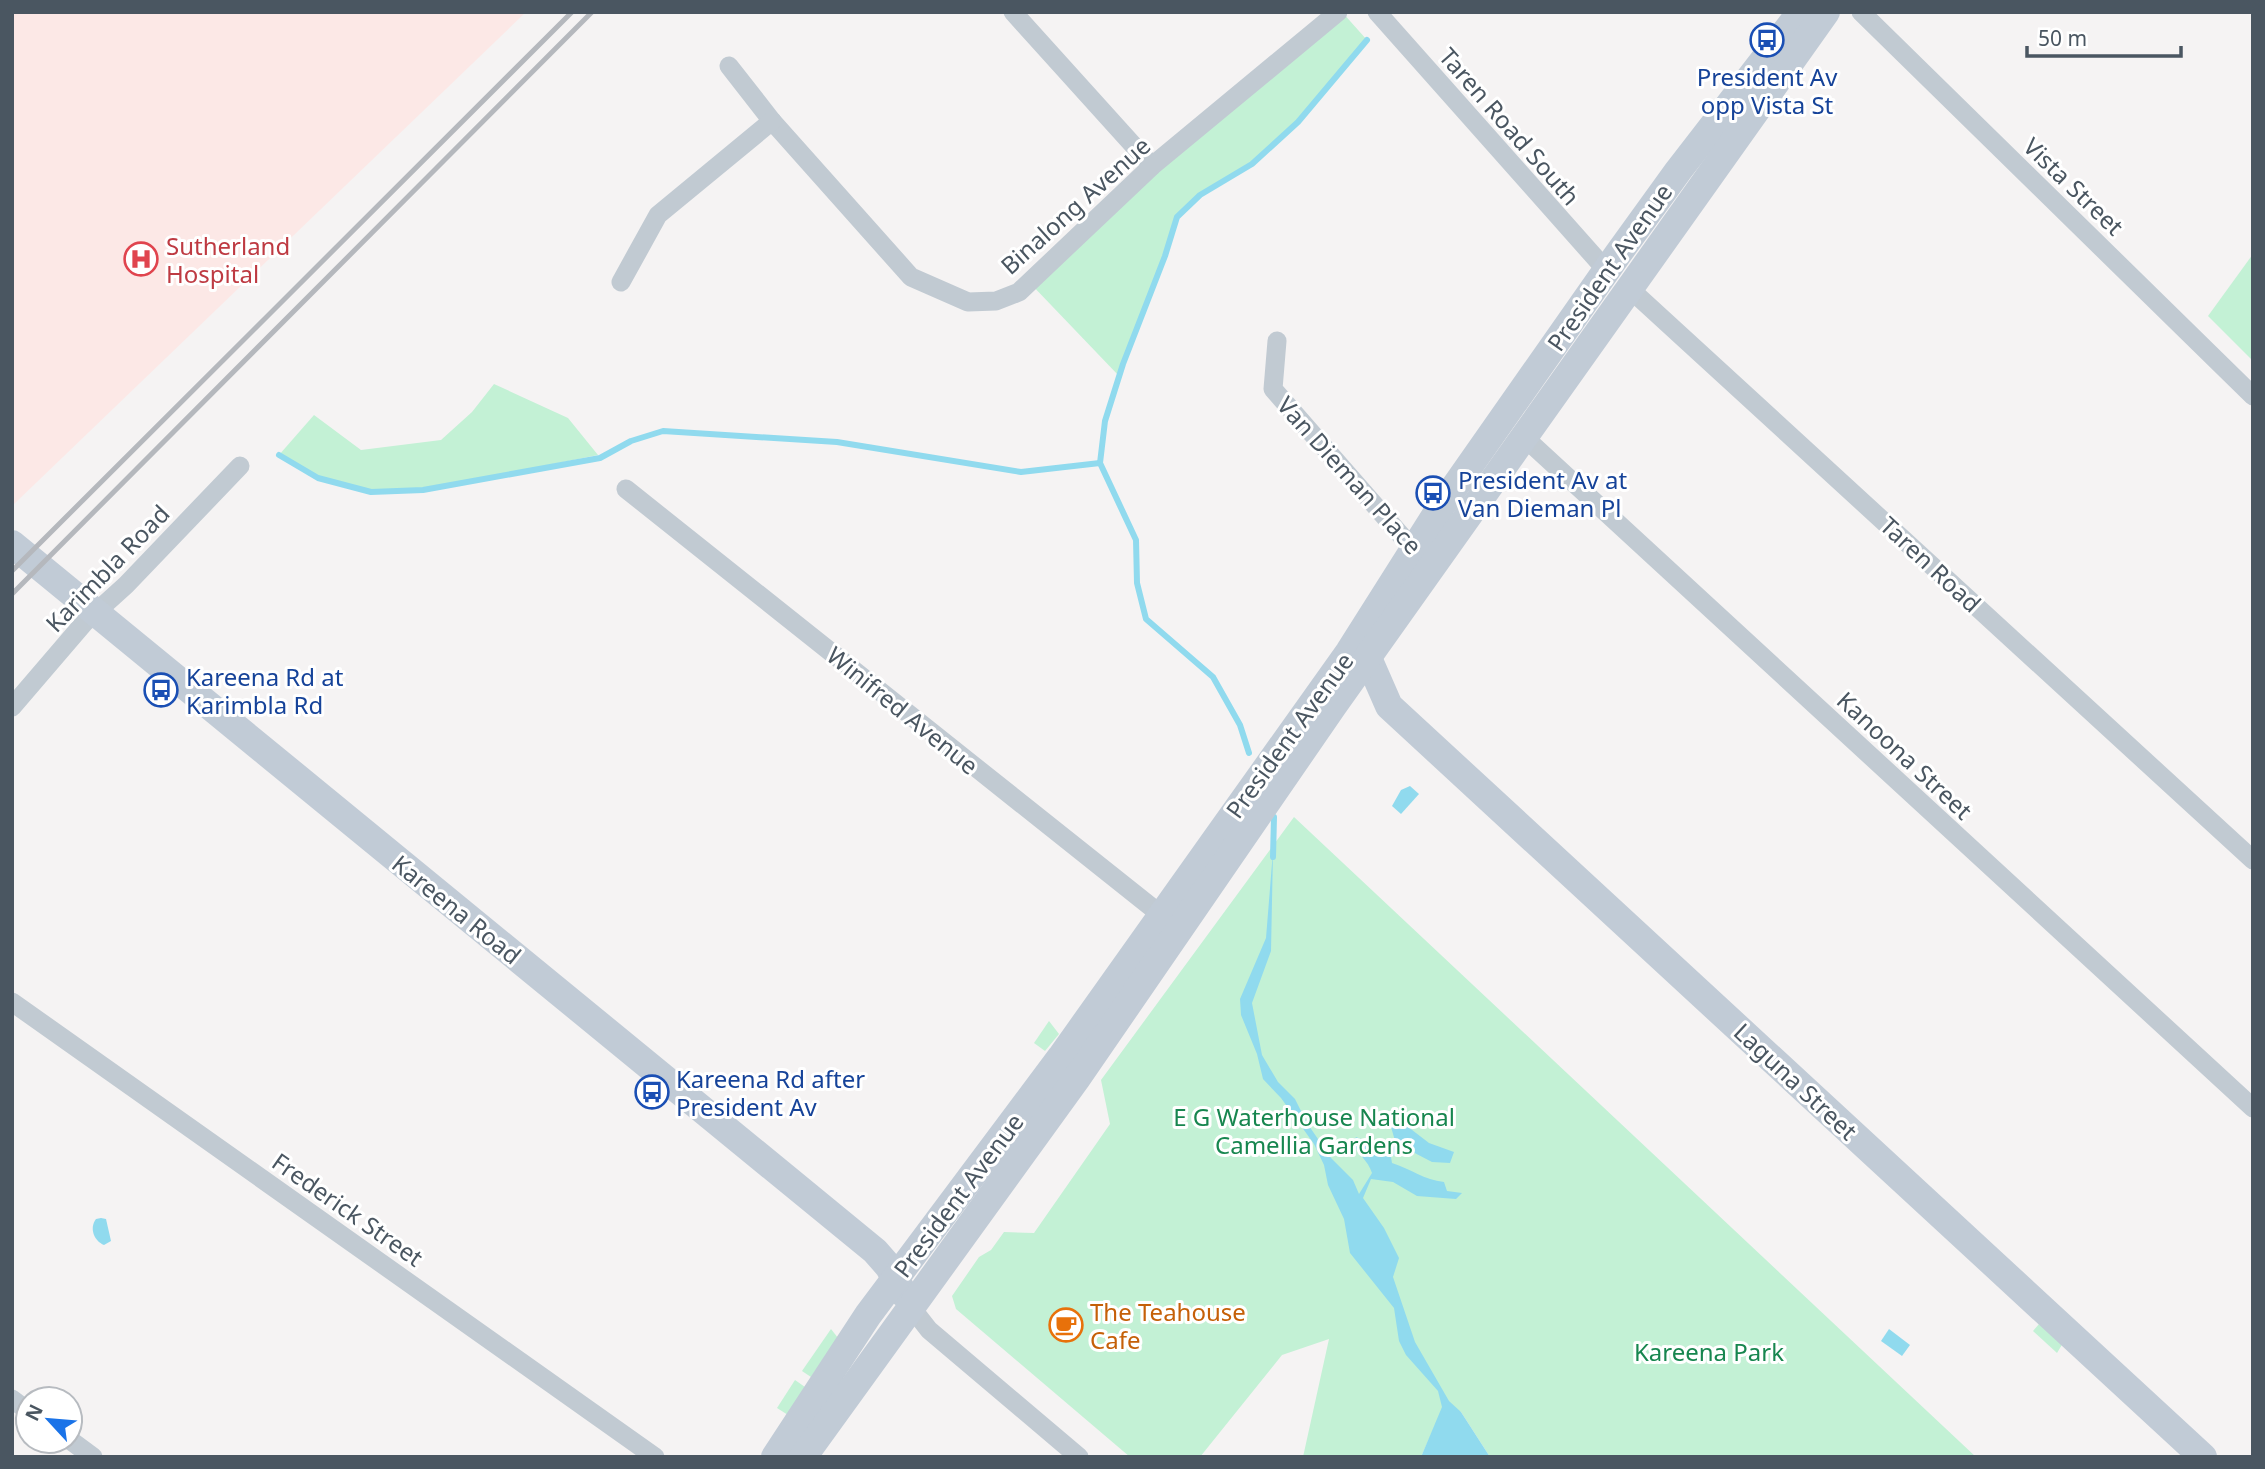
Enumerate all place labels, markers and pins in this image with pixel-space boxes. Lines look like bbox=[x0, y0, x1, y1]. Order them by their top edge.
bus stop icon: President Av opp Vista St bbox=[1748, 21, 1786, 59]
place label: President Av opp Vista St bbox=[1697, 60, 1838, 121]
place label: Sutherland Hospital bbox=[166, 229, 290, 290]
hospital icon: Sutherland Hospital bbox=[122, 240, 160, 278]
place label: President Av at Van Dieman Pl bbox=[1458, 463, 1627, 524]
bus stop icon: President Av at Van Dieman Pl bbox=[1414, 474, 1452, 512]
place label: Kareena Rd at Karimbla Rd bbox=[186, 660, 344, 721]
bus stop icon: Kareena Rd at Karimbla Rd bbox=[142, 671, 180, 709]
place label: Kareena Rd after President Av bbox=[676, 1062, 865, 1123]
bus stop icon: Kareena Rd after President Av bbox=[633, 1073, 671, 1111]
place label: The Teahouse Cafe bbox=[1090, 1295, 1246, 1356]
cafe icon: The Teahouse Cafe bbox=[1047, 1306, 1085, 1344]

